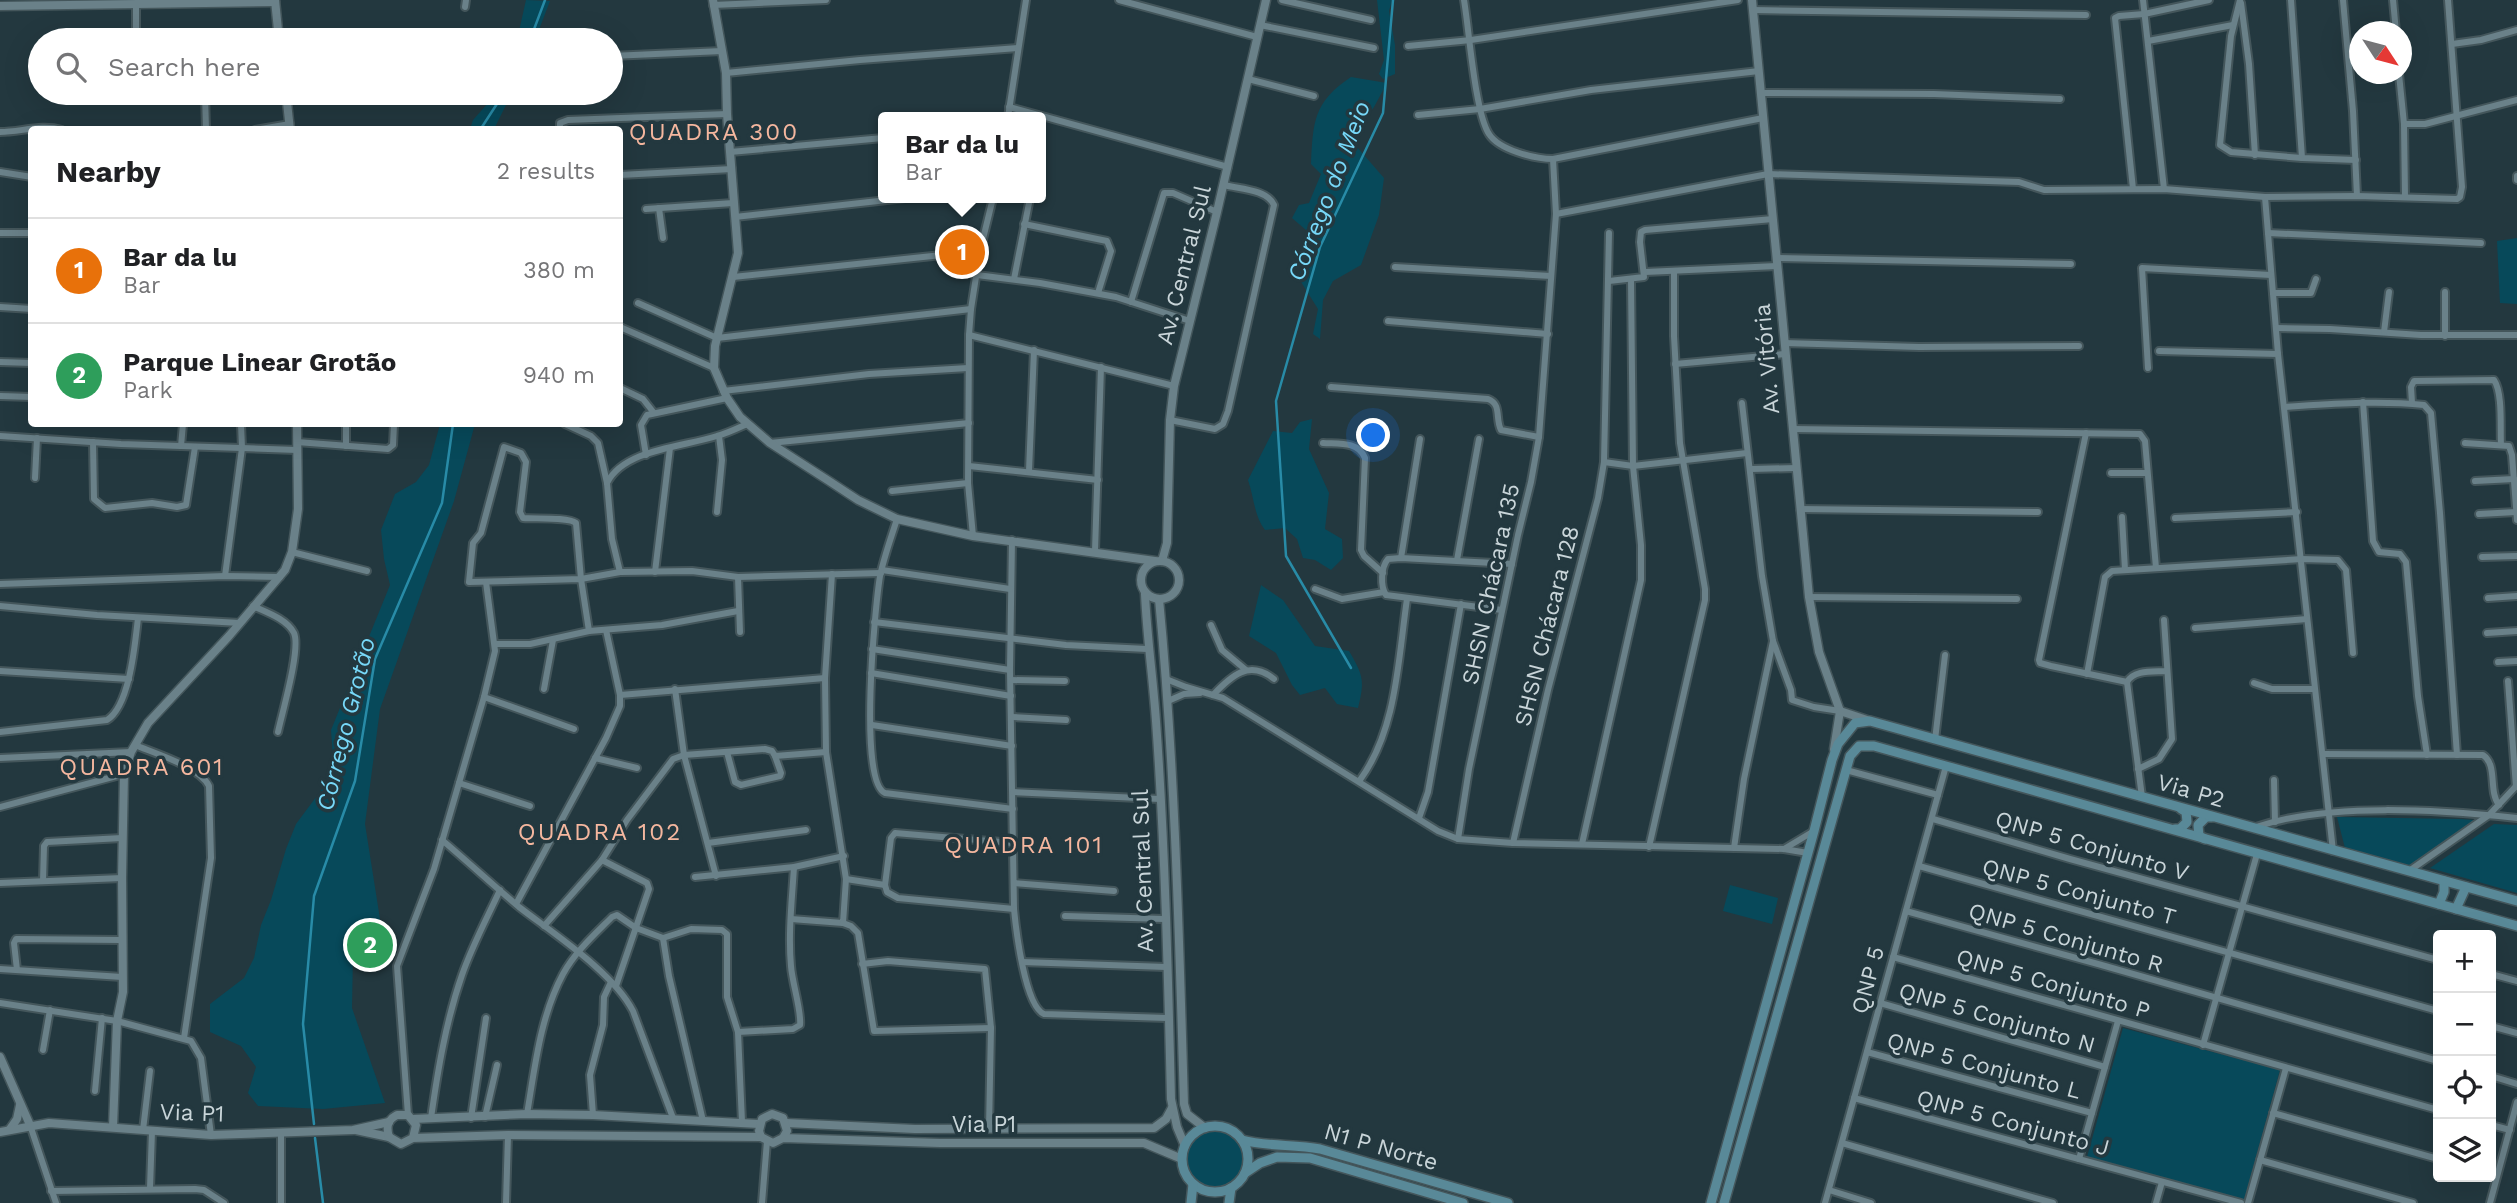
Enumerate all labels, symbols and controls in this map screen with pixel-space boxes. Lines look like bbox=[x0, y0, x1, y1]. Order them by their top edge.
north arrow bbox=[2349, 21, 2412, 84]
search box bbox=[28, 28, 623, 105]
icon: search bbox=[52, 48, 90, 86]
text: Search here bbox=[108, 52, 260, 82]
water label: Córrego do Meio bbox=[1282, 97, 1376, 285]
popup bbox=[878, 112, 1046, 203]
district label: QUADRA 300 bbox=[629, 118, 799, 146]
text: Bar da lu bbox=[905, 129, 1019, 159]
text: Nearby bbox=[56, 154, 161, 189]
text: 2 results bbox=[497, 158, 595, 185]
text: Bar bbox=[905, 159, 942, 186]
street label: Av. Central Sul bbox=[1151, 182, 1217, 348]
pin: 1 bbox=[939, 226, 985, 278]
text: Bar da lu bbox=[123, 242, 237, 272]
text: 1 bbox=[74, 257, 84, 284]
text: 380 m bbox=[523, 257, 595, 284]
text: Bar bbox=[123, 272, 160, 299]
street label: Av. Vitória bbox=[1749, 303, 1785, 415]
text: Parque Linear Grotão bbox=[123, 347, 396, 377]
text: 2 bbox=[72, 362, 86, 389]
text: 940 m bbox=[523, 362, 595, 389]
text: Park bbox=[123, 377, 172, 404]
your location bbox=[1356, 418, 1390, 452]
street label: SHSN Chácara 135 bbox=[1457, 481, 1525, 687]
street label: SHSN Chácara 128 bbox=[1509, 523, 1585, 729]
water label: Córrego Grotão bbox=[311, 634, 381, 814]
district label: QUADRA 601 bbox=[59, 753, 225, 781]
street label: Via P2 bbox=[2154, 769, 2228, 813]
street label: Av. Central Sul bbox=[1127, 789, 1159, 953]
street label: QNP 5 Conjunto V bbox=[1992, 805, 2192, 887]
district label: QUADRA 102 bbox=[518, 818, 682, 846]
district label: QUADRA 101 bbox=[944, 831, 1104, 859]
street label: QNP 5 Conjunto T bbox=[1979, 853, 2179, 931]
street label: QNP 5 Conjunto R bbox=[1965, 897, 2167, 979]
pin: 2 bbox=[347, 919, 393, 971]
map controls bbox=[2433, 930, 2496, 1182]
button: + bbox=[2433, 930, 2496, 993]
street label: QNP 5 bbox=[1846, 943, 1890, 1017]
street label: QNP 5 Conjunto P bbox=[1953, 943, 2153, 1025]
street label: QNP 5 Conjunto N bbox=[1896, 977, 2098, 1059]
button: − bbox=[2433, 993, 2496, 1056]
street label: QNP 5 Conjunto L bbox=[1884, 1027, 2084, 1105]
button: locate bbox=[2433, 1056, 2496, 1119]
street label: QNP 5 Conjunto J bbox=[1914, 1084, 2112, 1162]
street label: Via P1 bbox=[159, 1098, 225, 1128]
street label: Via P1 bbox=[952, 1111, 1016, 1138]
street label: N1 P Norte bbox=[1321, 1118, 1441, 1176]
button: layers bbox=[2433, 1119, 2496, 1182]

